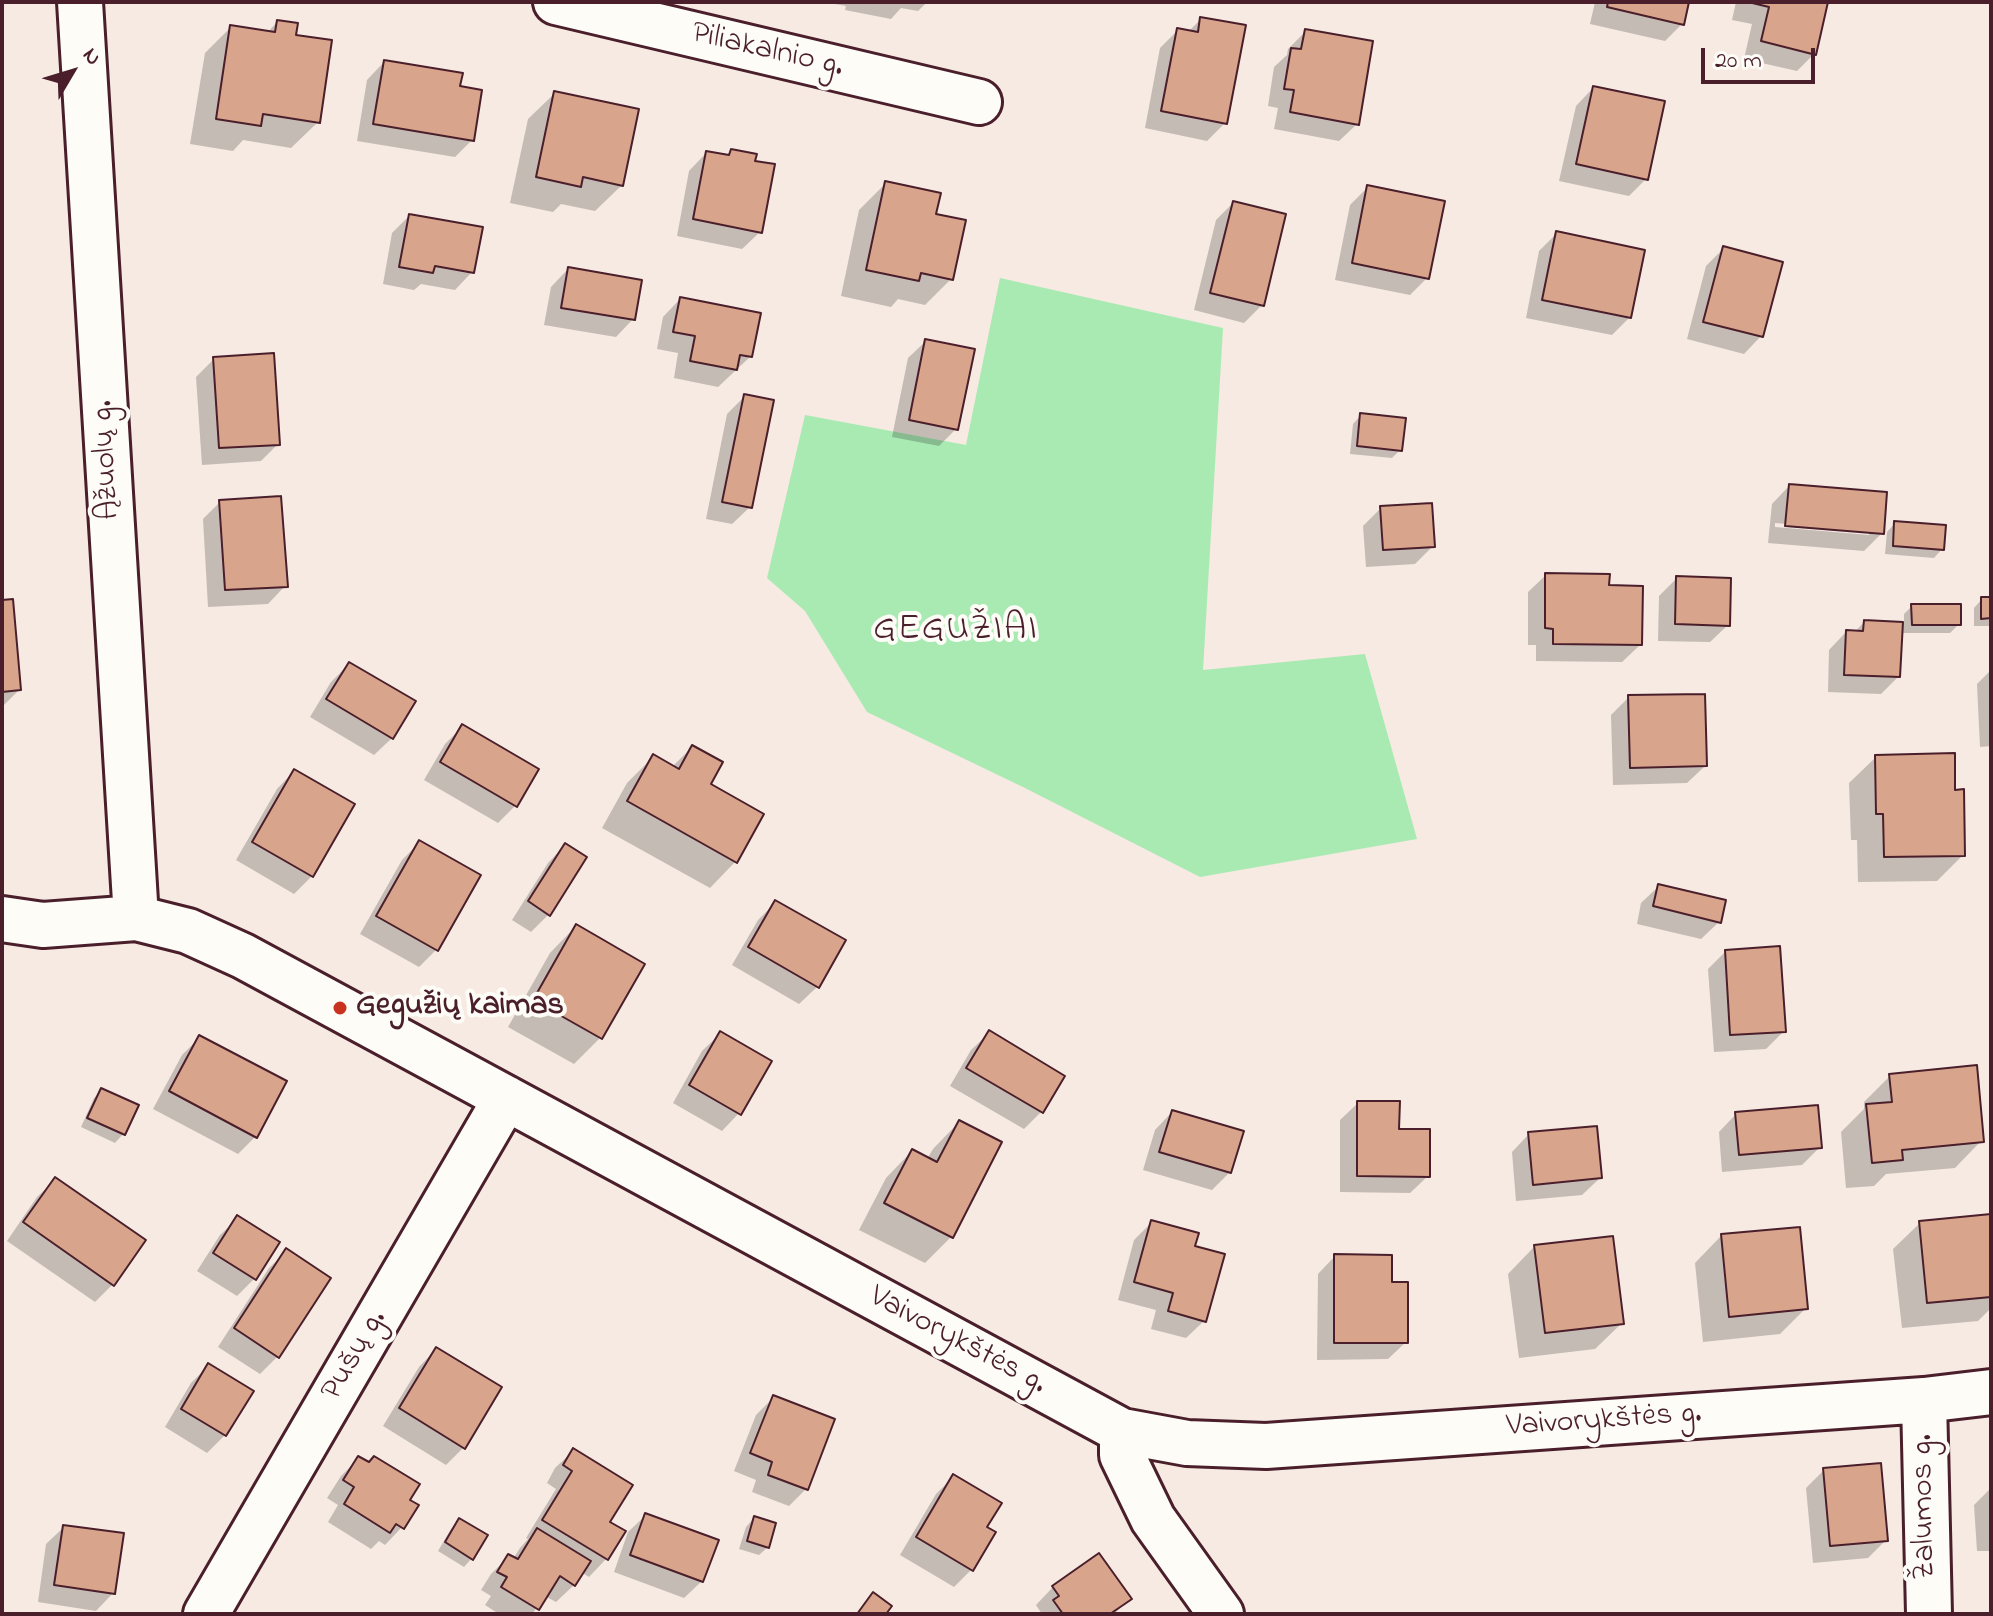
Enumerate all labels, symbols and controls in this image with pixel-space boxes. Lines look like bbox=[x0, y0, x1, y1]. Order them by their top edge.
street label: Piliakalnio g. bbox=[687, 16, 847, 88]
north arrow bbox=[32, 32, 112, 112]
scale bar bbox=[1705, 32, 1819, 82]
text: N bbox=[74, 42, 108, 73]
text: 20 m bbox=[1715, 44, 1762, 79]
street label: Ąžuolų g. bbox=[86, 399, 130, 521]
district label: GEGUŽIAI bbox=[873, 610, 1039, 654]
place label: Gegužių kaimas bbox=[356, 989, 564, 1027]
marker: Gegužių kaimas bbox=[331, 999, 349, 1017]
street label: Vaivorykštės g. bbox=[862, 1279, 1052, 1405]
street label: Pušų g. bbox=[315, 1304, 397, 1408]
street label: Vaivorykštės g. bbox=[1505, 1396, 1703, 1448]
street label: Žalumos g. bbox=[1906, 1434, 1946, 1580]

